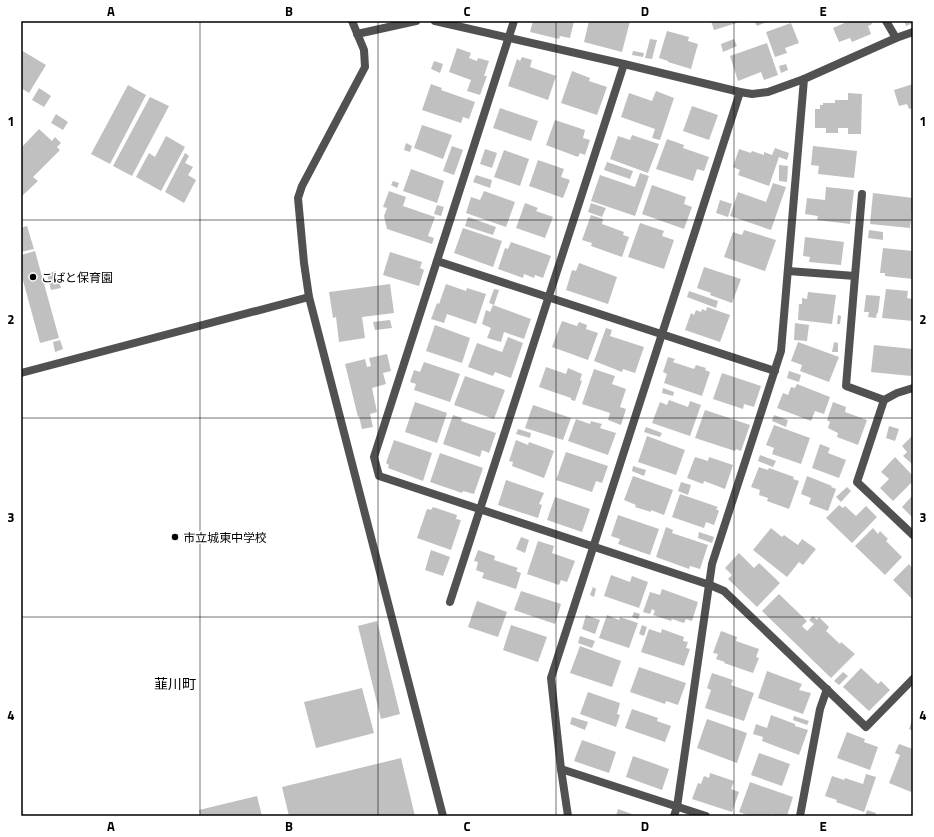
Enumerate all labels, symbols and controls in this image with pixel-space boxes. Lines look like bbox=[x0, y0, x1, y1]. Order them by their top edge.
text: A bbox=[107, 1, 115, 21]
text: B bbox=[285, 1, 293, 21]
text: C bbox=[463, 1, 471, 21]
text: D bbox=[641, 1, 649, 21]
text: E bbox=[819, 1, 827, 21]
text: 1 bbox=[7, 111, 15, 131]
text: 1 bbox=[919, 111, 927, 131]
place label: こばと保育園 bbox=[41, 268, 113, 287]
marker: こばと保育園 bbox=[28, 272, 38, 282]
text: 2 bbox=[7, 309, 15, 329]
text: 2 bbox=[919, 309, 927, 329]
text: 3 bbox=[7, 507, 15, 527]
text: 3 bbox=[919, 507, 927, 527]
place label: 市立城東中学校 bbox=[183, 528, 267, 547]
marker: 市立城東中学校 bbox=[170, 532, 180, 542]
district label: 韮川町 bbox=[154, 673, 196, 694]
text: 4 bbox=[7, 705, 15, 725]
text: 4 bbox=[919, 705, 927, 725]
text: A bbox=[107, 816, 115, 836]
text: B bbox=[285, 816, 293, 836]
text: C bbox=[463, 816, 471, 836]
text: D bbox=[641, 816, 649, 836]
text: E bbox=[819, 816, 827, 836]

